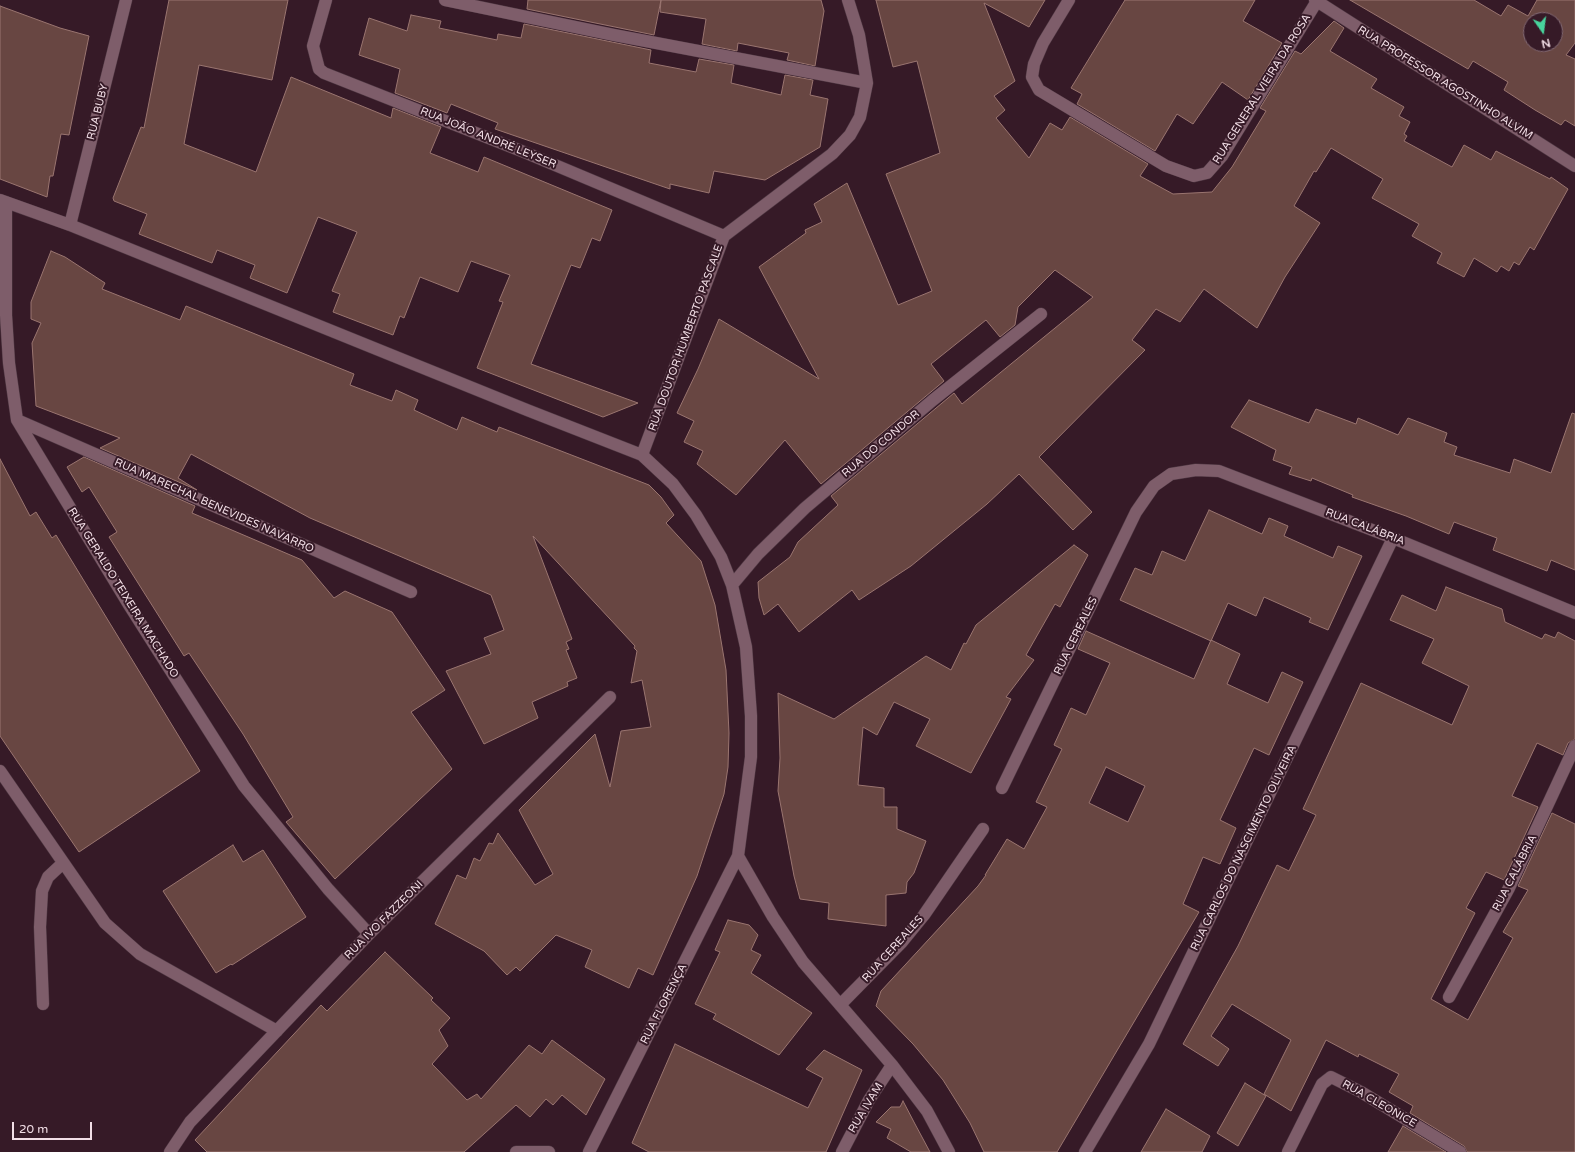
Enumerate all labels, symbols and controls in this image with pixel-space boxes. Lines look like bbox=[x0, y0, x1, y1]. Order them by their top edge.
street label: RUA GENERAL VIEIRA DA ROSA bbox=[1210, 12, 1314, 166]
north arrow bbox=[1523, 12, 1563, 52]
street label: RUA PROFESSOR AGOSTINHO ALVIM bbox=[1355, 23, 1535, 143]
text: N bbox=[1540, 36, 1552, 51]
street label: RUA BUBY bbox=[85, 83, 111, 141]
street label: RUA JOÃO ANDRÉ LEYSER bbox=[418, 105, 558, 171]
street label: RUA DOUTOR HUMBERTO PASCALE bbox=[646, 243, 726, 433]
street label: RUA DO CONDOR bbox=[839, 408, 923, 480]
street label: RUA MARECHAL BENEVIDES NAVARRO bbox=[112, 456, 316, 556]
street label: RUA GERALDO TEIXEIRA MACHADO bbox=[65, 506, 181, 680]
street label: RUA CALÁBRIA bbox=[1323, 506, 1407, 548]
street label: RUA CEREALES bbox=[1051, 595, 1101, 677]
street label: RUA CARLOS DO NASCIMENTO OLIVEIRA bbox=[1188, 743, 1300, 953]
street label: RUA CALÁBRIA bbox=[1490, 833, 1540, 913]
street label: RUA IVO FAZZEONI bbox=[342, 878, 426, 962]
street label: RUA CEREALES bbox=[860, 913, 926, 985]
street label: RUA FLORENÇA bbox=[638, 962, 690, 1046]
street label: RUA CLEONICE bbox=[1340, 1077, 1418, 1131]
street label: RUA IVAM bbox=[846, 1081, 886, 1135]
scale bar bbox=[14, 1114, 94, 1140]
text: 20 m bbox=[19, 1122, 48, 1136]

